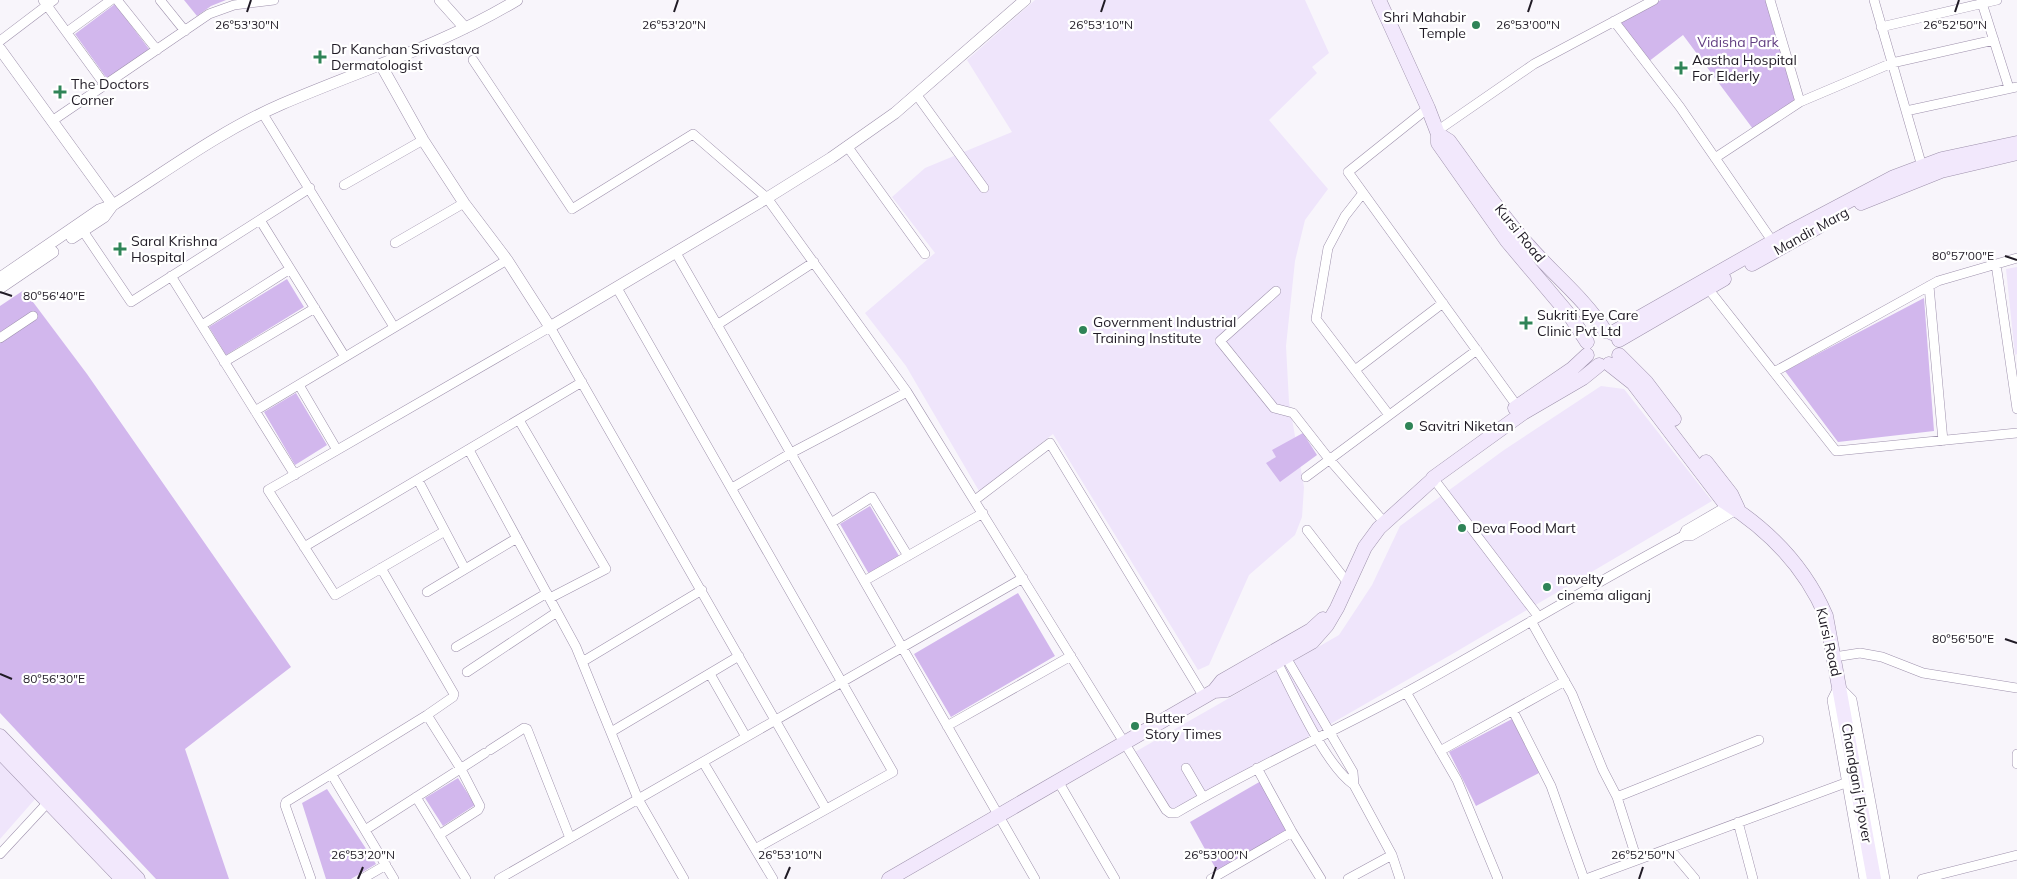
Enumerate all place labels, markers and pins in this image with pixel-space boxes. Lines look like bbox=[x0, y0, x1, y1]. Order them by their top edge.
place label: Shri Mahabir Temple bbox=[1383, 8, 1467, 42]
marker: Shri Mahabir Temple bbox=[1470, 19, 1482, 31]
place label: Dr Kanchan Srivastava Dermatologist bbox=[331, 40, 480, 74]
marker: Dr Kanchan Srivastava Dermatologist bbox=[313, 50, 327, 64]
place label: Aastha Hospital For Elderly bbox=[1692, 51, 1797, 85]
marker: Aastha Hospital For Elderly bbox=[1674, 61, 1688, 75]
place label: The Doctors Corner bbox=[71, 75, 149, 109]
marker: The Doctors Corner bbox=[53, 85, 67, 99]
place label: Saral Krishna Hospital bbox=[131, 232, 218, 266]
marker: Saral Krishna Hospital bbox=[113, 242, 127, 256]
place label: Sukriti Eye Care Clinic Pvt Ltd bbox=[1537, 306, 1638, 340]
place label: Government Industrial Training Institute bbox=[1093, 313, 1236, 347]
marker: Sukriti Eye Care Clinic Pvt Ltd bbox=[1519, 316, 1533, 330]
marker: Government Industrial Training Institute bbox=[1077, 324, 1089, 336]
place label: Savitri Niketan bbox=[1419, 417, 1514, 435]
marker: Savitri Niketan bbox=[1403, 420, 1415, 432]
place label: Deva Food Mart bbox=[1472, 519, 1576, 537]
marker: Deva Food Mart bbox=[1456, 522, 1468, 534]
place label: novelty cinema aliganj bbox=[1557, 570, 1651, 604]
marker: novelty cinema aliganj bbox=[1541, 581, 1553, 593]
place label: Butter Story Times bbox=[1145, 709, 1222, 743]
marker: Butter Story Times bbox=[1129, 720, 1141, 732]

